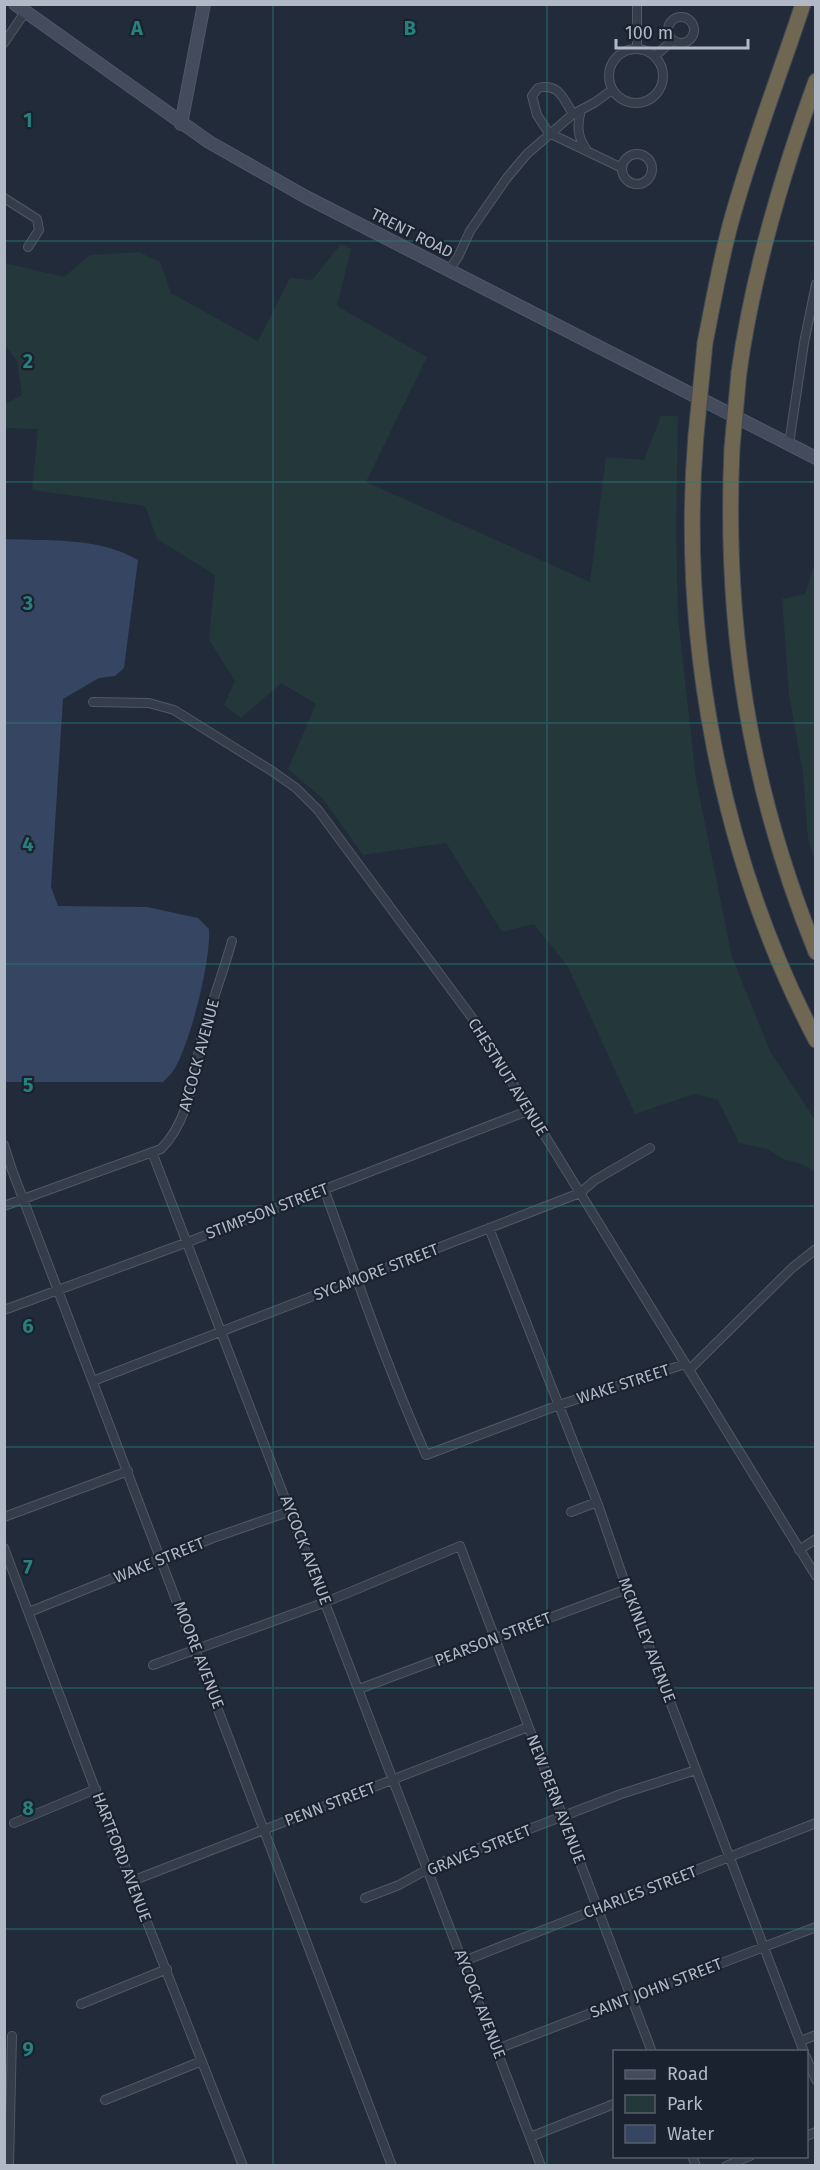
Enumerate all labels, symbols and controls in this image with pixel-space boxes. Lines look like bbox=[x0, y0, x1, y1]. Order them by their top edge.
scale bar bbox=[616, 12, 748, 50]
text: A bbox=[130, 16, 144, 40]
text: B bbox=[404, 16, 416, 40]
text: 100 m bbox=[625, 22, 673, 44]
text: 1 bbox=[23, 108, 33, 132]
street label: TRENT ROAD bbox=[368, 204, 456, 262]
text: 2 bbox=[23, 349, 33, 373]
text: 3 bbox=[22, 591, 33, 615]
text: 4 bbox=[22, 832, 34, 856]
street label: AYCOCK AVENUE bbox=[175, 997, 223, 1113]
street label: CHESTNUT AVENUE bbox=[464, 1015, 552, 1139]
text: 5 bbox=[23, 1073, 34, 1097]
street label: STIMPSON STREET bbox=[203, 1179, 332, 1243]
street label: SYCAMORE STREET bbox=[311, 1239, 442, 1305]
text: 6 bbox=[22, 1314, 34, 1338]
street label: WAKE STREET bbox=[574, 1360, 672, 1408]
street label: AYCOCK AVENUE bbox=[276, 1493, 336, 1607]
street label: WAKE STREET bbox=[111, 1533, 208, 1587]
text: 7 bbox=[23, 1555, 33, 1579]
street label: MCKINLEY AVENUE bbox=[614, 1575, 680, 1705]
street label: MOORE AVENUE bbox=[170, 1599, 228, 1711]
street label: PEARSON STREET bbox=[432, 1608, 555, 1670]
street label: NEW BERN AVENUE bbox=[523, 1732, 589, 1866]
street label: PENN STREET bbox=[282, 1778, 379, 1830]
street label: HARTFORD AVENUE bbox=[89, 1790, 155, 1924]
text: 8 bbox=[22, 1796, 34, 1820]
street label: GRAVES STREET bbox=[424, 1820, 535, 1880]
street label: CHARLES STREET bbox=[581, 1861, 700, 1922]
street label: AYCOCK AVENUE bbox=[450, 1947, 510, 2061]
street label: SAINT JOHN STREET bbox=[587, 1954, 725, 2022]
text: 9 bbox=[22, 2037, 34, 2061]
legend bbox=[613, 2050, 808, 2158]
text: Road bbox=[667, 2063, 709, 2085]
text: Park bbox=[667, 2093, 703, 2115]
text: Water bbox=[667, 2123, 714, 2145]

